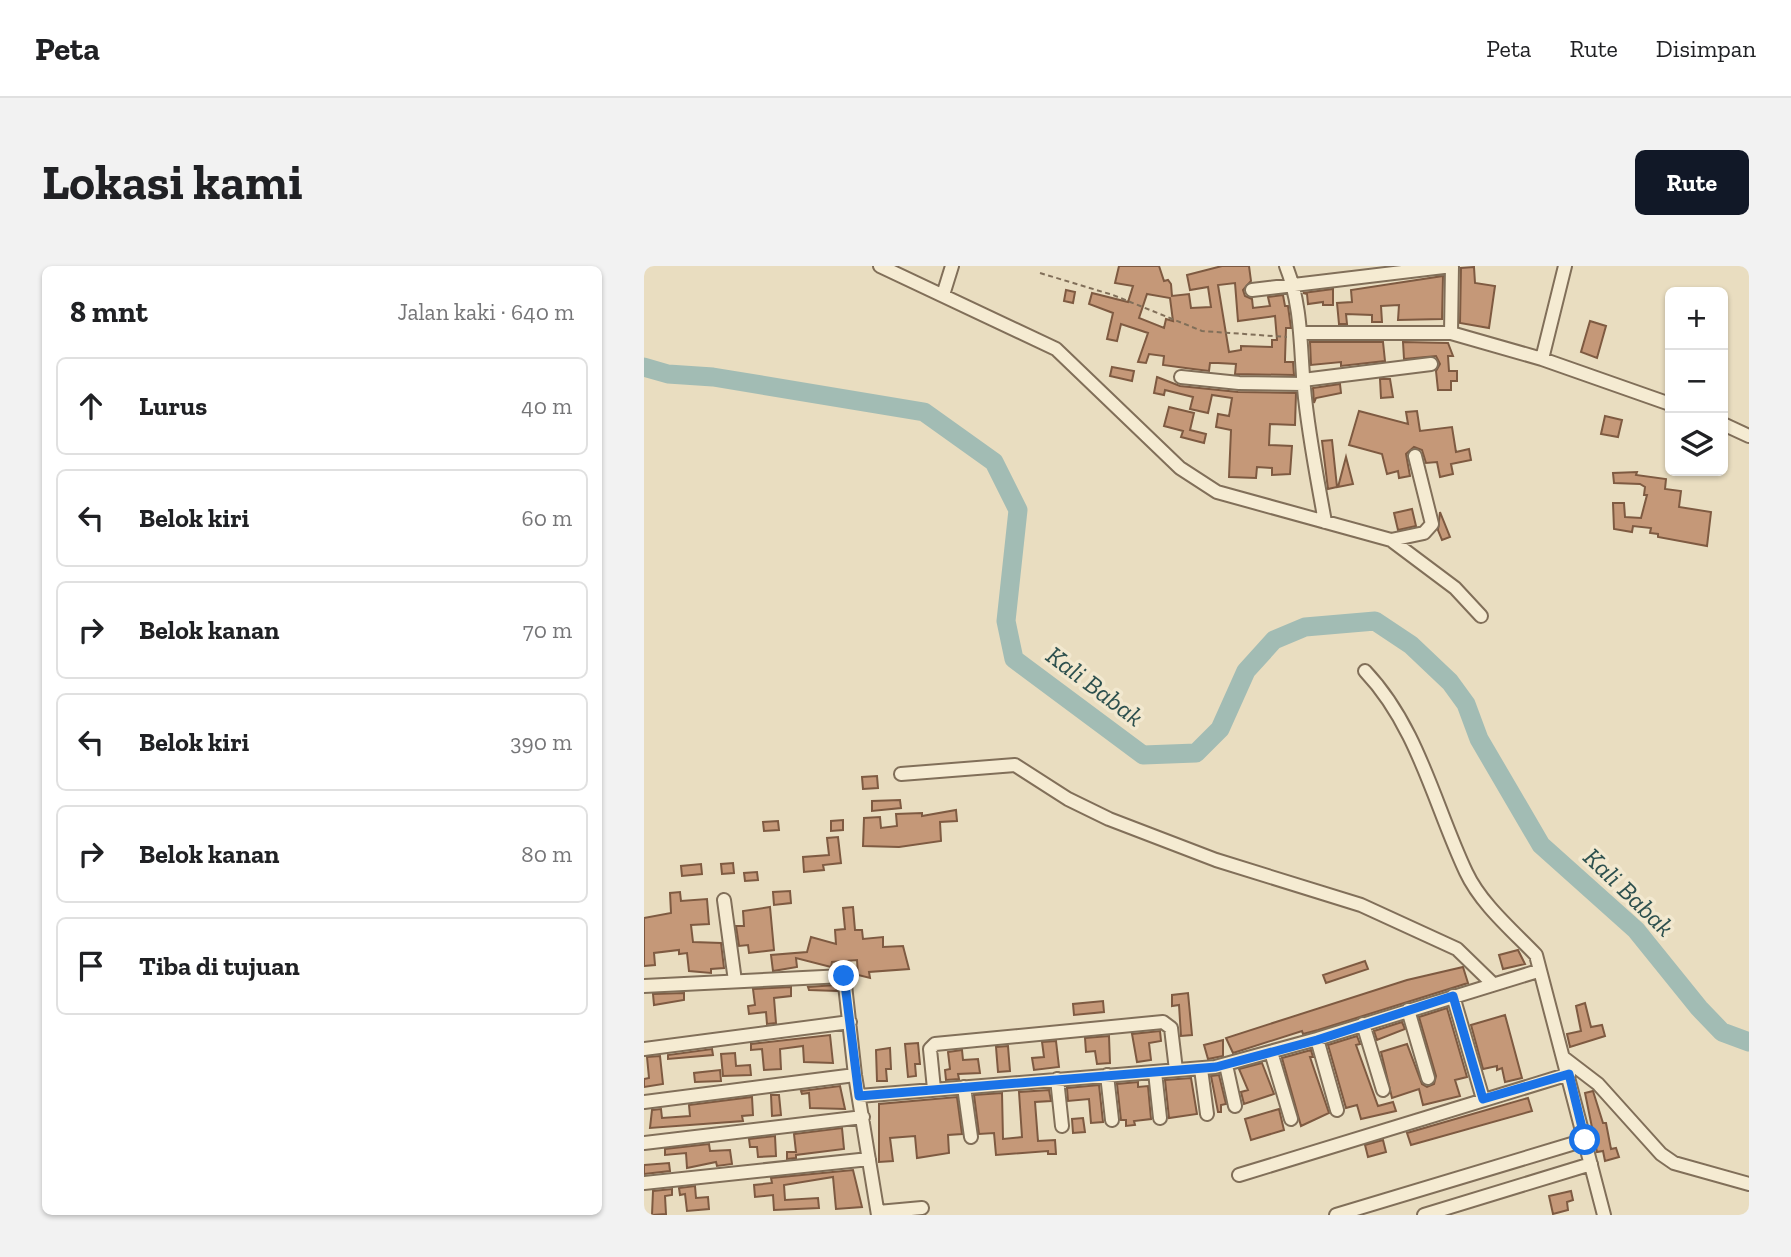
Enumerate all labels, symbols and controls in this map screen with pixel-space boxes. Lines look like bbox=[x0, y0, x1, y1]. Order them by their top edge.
text: Peta bbox=[35, 29, 100, 68]
text: Peta bbox=[1486, 34, 1531, 63]
text: Rute bbox=[1569, 34, 1618, 63]
text: Disimpan bbox=[1656, 34, 1756, 63]
button: Rute bbox=[1635, 150, 1749, 215]
text: Lokasi kami bbox=[42, 153, 303, 212]
map controls bbox=[1665, 287, 1728, 476]
button: + bbox=[1665, 287, 1728, 350]
text: 8 mnt bbox=[70, 294, 148, 330]
text: Jalan kaki · 640 m bbox=[398, 298, 574, 326]
button: − bbox=[1665, 350, 1728, 413]
icon: ahead bbox=[72, 387, 110, 425]
text: Lurus bbox=[139, 390, 207, 422]
text: 40 m bbox=[521, 392, 572, 420]
button: layers bbox=[1665, 413, 1728, 476]
icon: left bbox=[72, 499, 110, 537]
text: Belok kiri bbox=[139, 502, 249, 534]
text: 60 m bbox=[521, 504, 572, 532]
icon: right bbox=[72, 611, 110, 649]
text: Belok kanan bbox=[139, 614, 280, 646]
text: 70 m bbox=[523, 616, 572, 644]
water label: Kali Babak bbox=[1040, 639, 1150, 733]
icon: left bbox=[72, 723, 110, 761]
text: Belok kiri bbox=[139, 726, 249, 758]
text: 390 m bbox=[510, 728, 572, 756]
icon: right bbox=[72, 835, 110, 873]
text: Belok kanan bbox=[139, 838, 280, 870]
text: 80 m bbox=[521, 840, 572, 868]
water label: Kali Babak bbox=[1577, 841, 1681, 943]
icon: arrive bbox=[72, 947, 110, 985]
text: Tiba di tujuan bbox=[139, 950, 300, 982]
route end bbox=[828, 960, 859, 991]
route start bbox=[1569, 1124, 1600, 1155]

